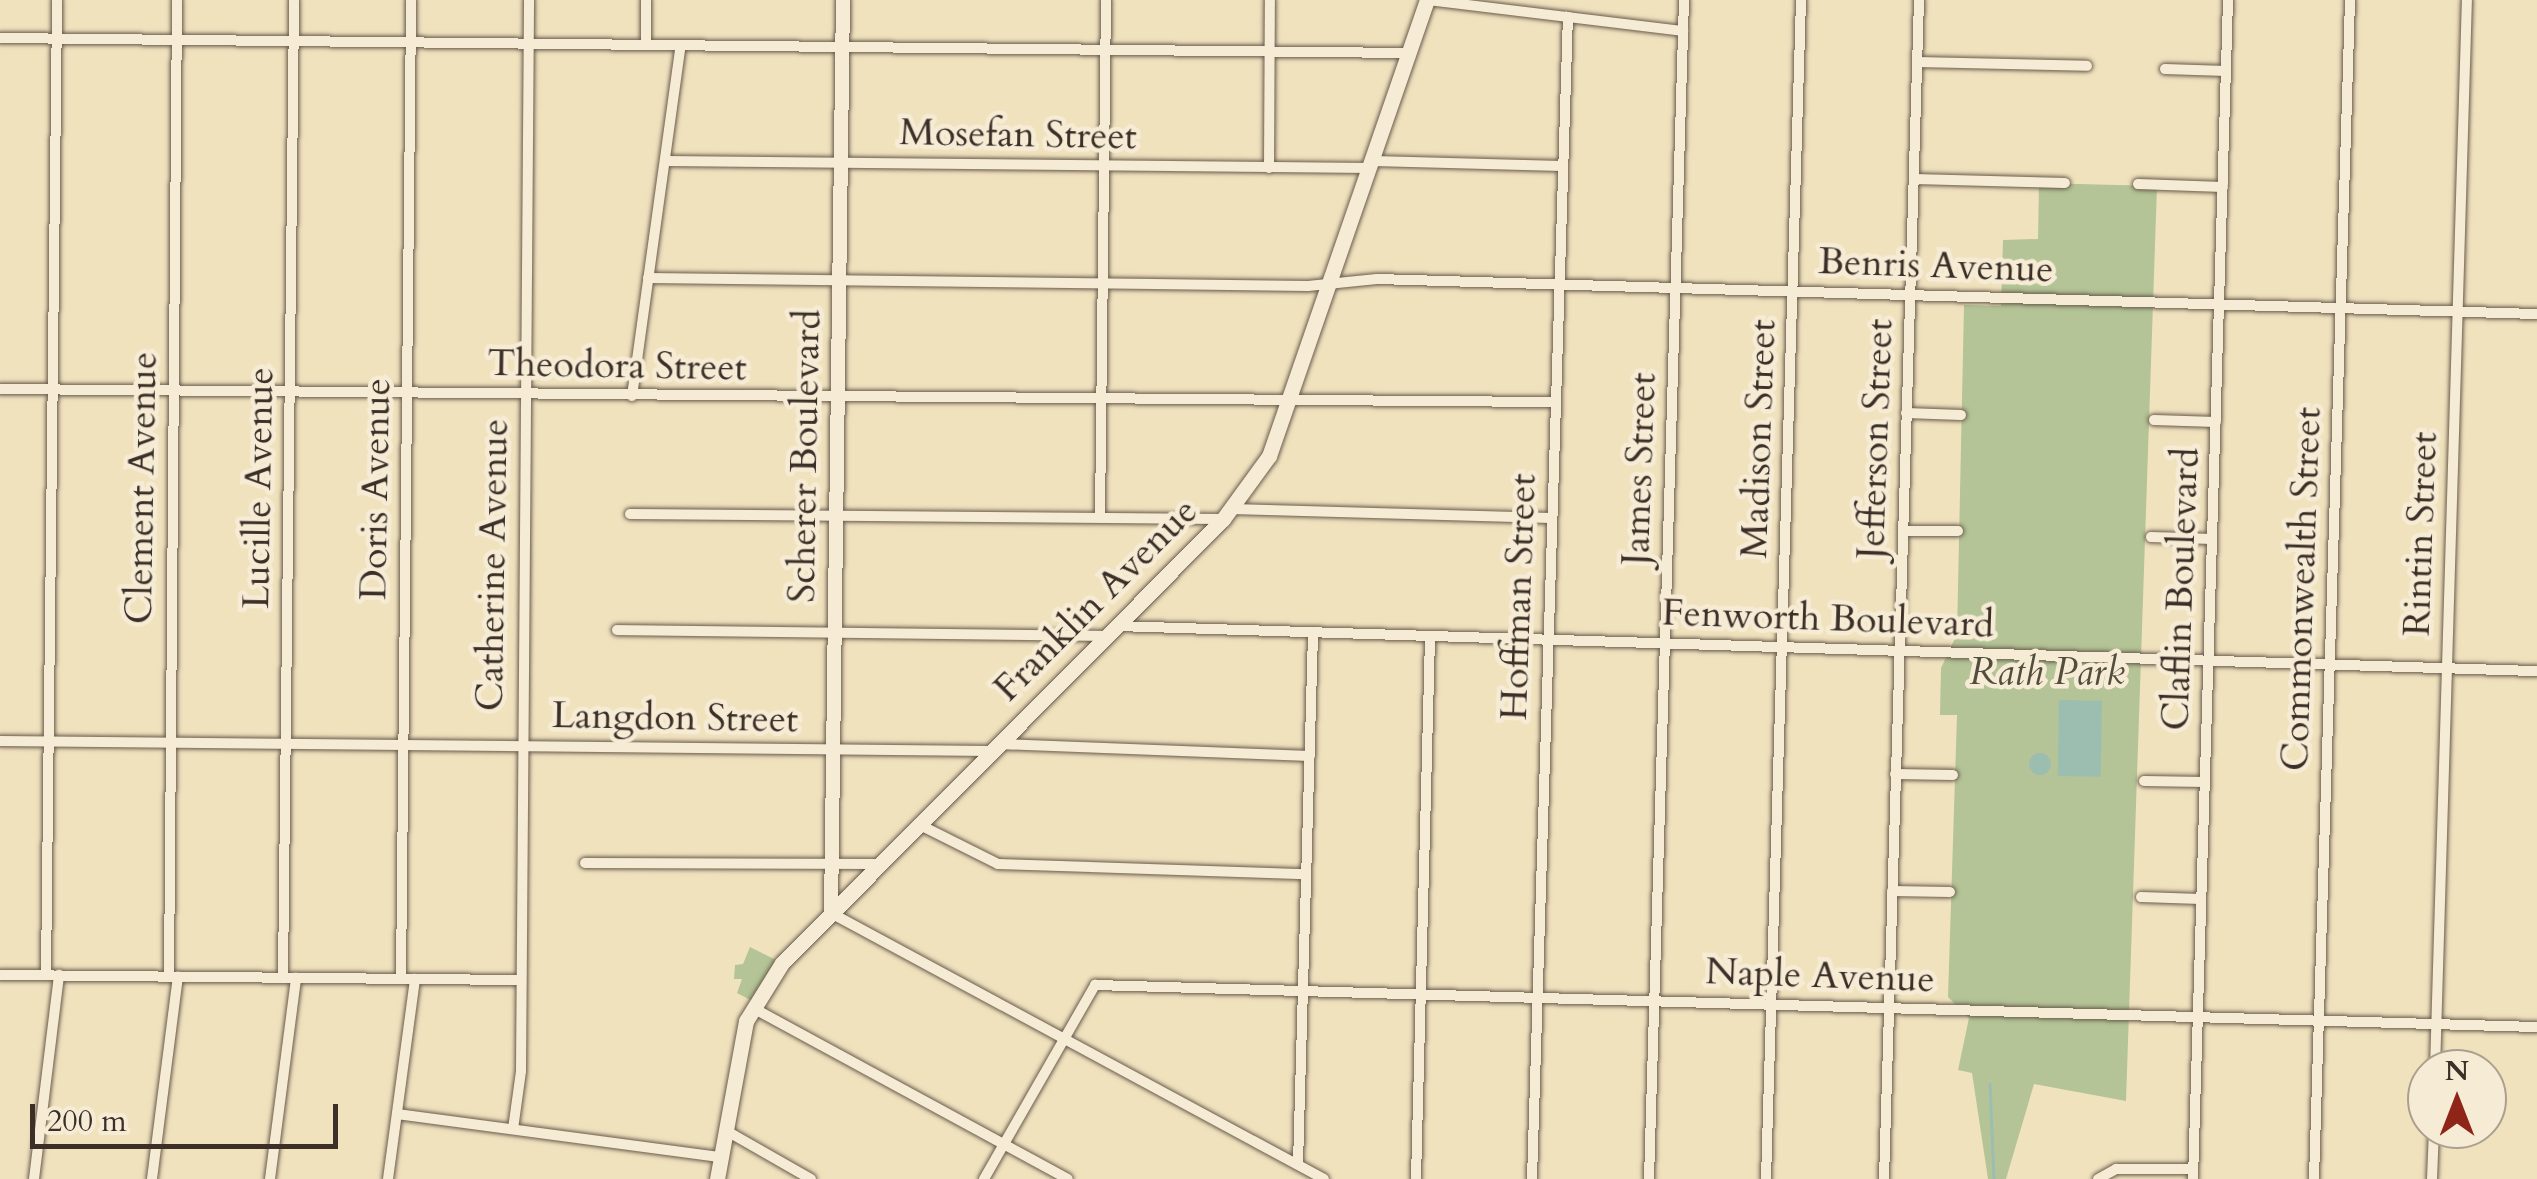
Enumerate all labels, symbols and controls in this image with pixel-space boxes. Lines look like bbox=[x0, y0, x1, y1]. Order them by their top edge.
street label: Mosefan Street bbox=[899, 110, 1137, 160]
street label: Benris Avenue bbox=[1818, 239, 2054, 293]
street label: Scherer Boulevard bbox=[780, 309, 830, 603]
street label: Madison Street bbox=[1732, 318, 1786, 560]
street label: Jefferson Street bbox=[1849, 318, 1903, 560]
street label: Theodora Street bbox=[487, 341, 747, 391]
street label: Clement Avenue bbox=[117, 351, 167, 625]
street label: Lucille Avenue bbox=[234, 367, 284, 609]
street label: James Street bbox=[1614, 372, 1666, 566]
street label: Doris Avenue bbox=[351, 378, 401, 600]
street label: Commonwealth Street bbox=[2273, 406, 2331, 772]
street label: Catherine Avenue bbox=[468, 418, 518, 712]
street label: Rintin Street bbox=[2395, 431, 2447, 637]
street label: Claflin Boulevard bbox=[2153, 447, 2209, 731]
street label: Hoffman Street bbox=[1492, 473, 1546, 721]
street label: Franklin Avenue bbox=[985, 489, 1207, 711]
street label: Fenworth Boulevard bbox=[1661, 590, 1995, 648]
park label: Rath Park bbox=[1969, 650, 2125, 696]
street label: Langdon Street bbox=[551, 693, 799, 743]
street label: Naple Avenue bbox=[1705, 949, 1935, 1003]
north arrow bbox=[2407, 1049, 2507, 1149]
text: N bbox=[2445, 1052, 2469, 1090]
scale bar bbox=[35, 1084, 342, 1146]
text: 200 m bbox=[47, 1101, 127, 1142]

